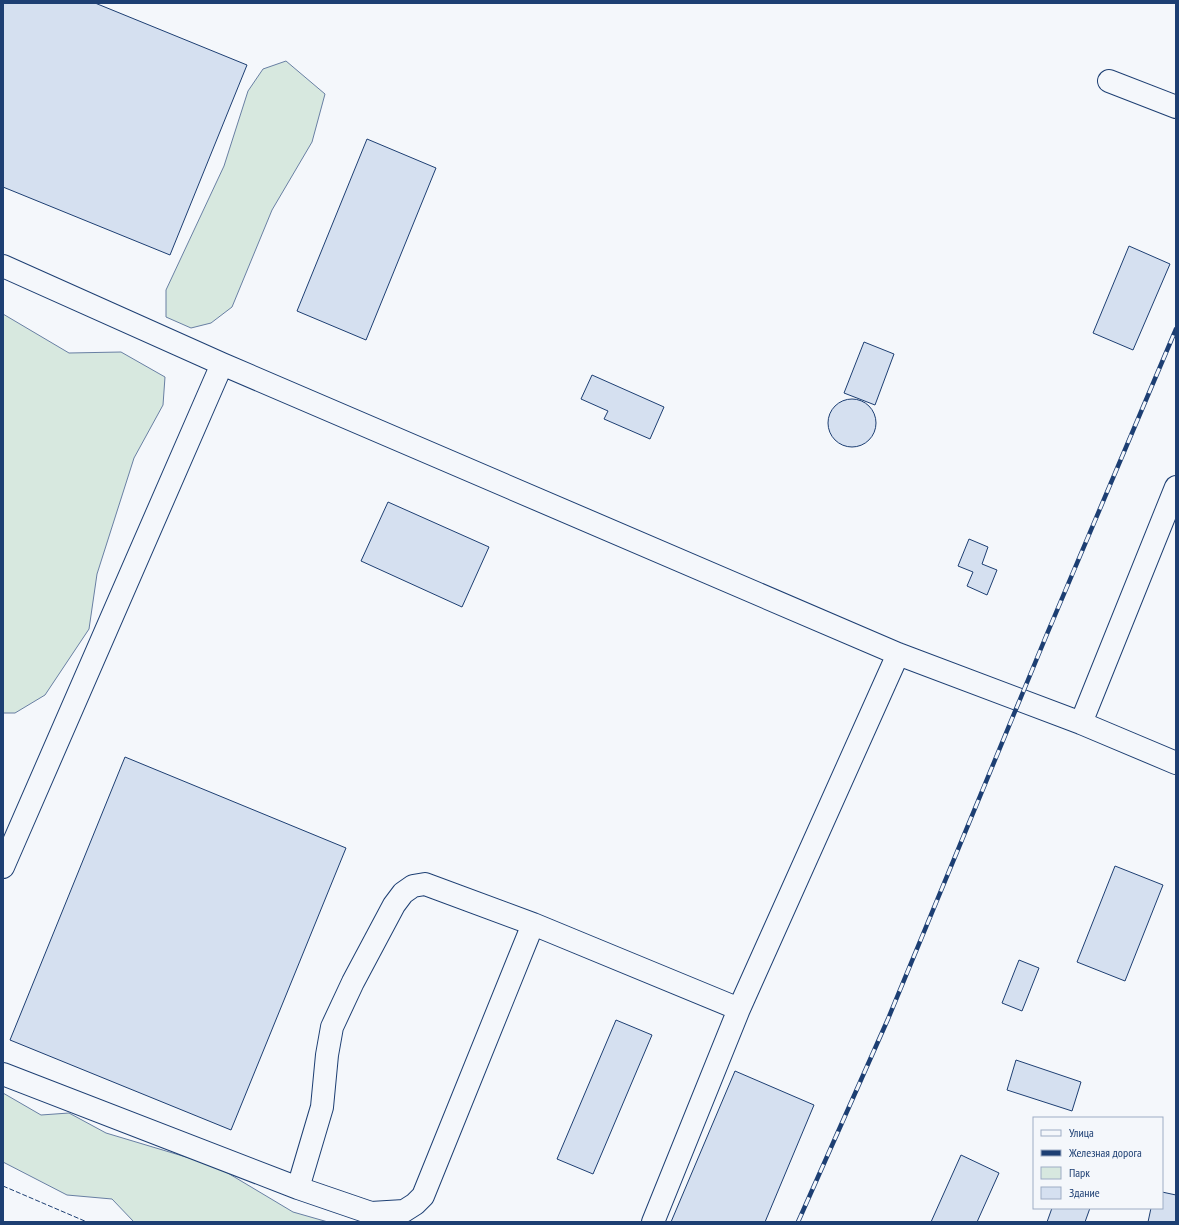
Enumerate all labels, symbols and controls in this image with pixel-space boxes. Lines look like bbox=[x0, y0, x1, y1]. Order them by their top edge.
legend bbox=[1033, 1117, 1163, 1209]
text: Улица bbox=[1069, 1125, 1094, 1140]
text: Железная дорога bbox=[1068, 1145, 1142, 1160]
text: Парк bbox=[1069, 1165, 1090, 1180]
text: Здание bbox=[1069, 1185, 1100, 1200]

